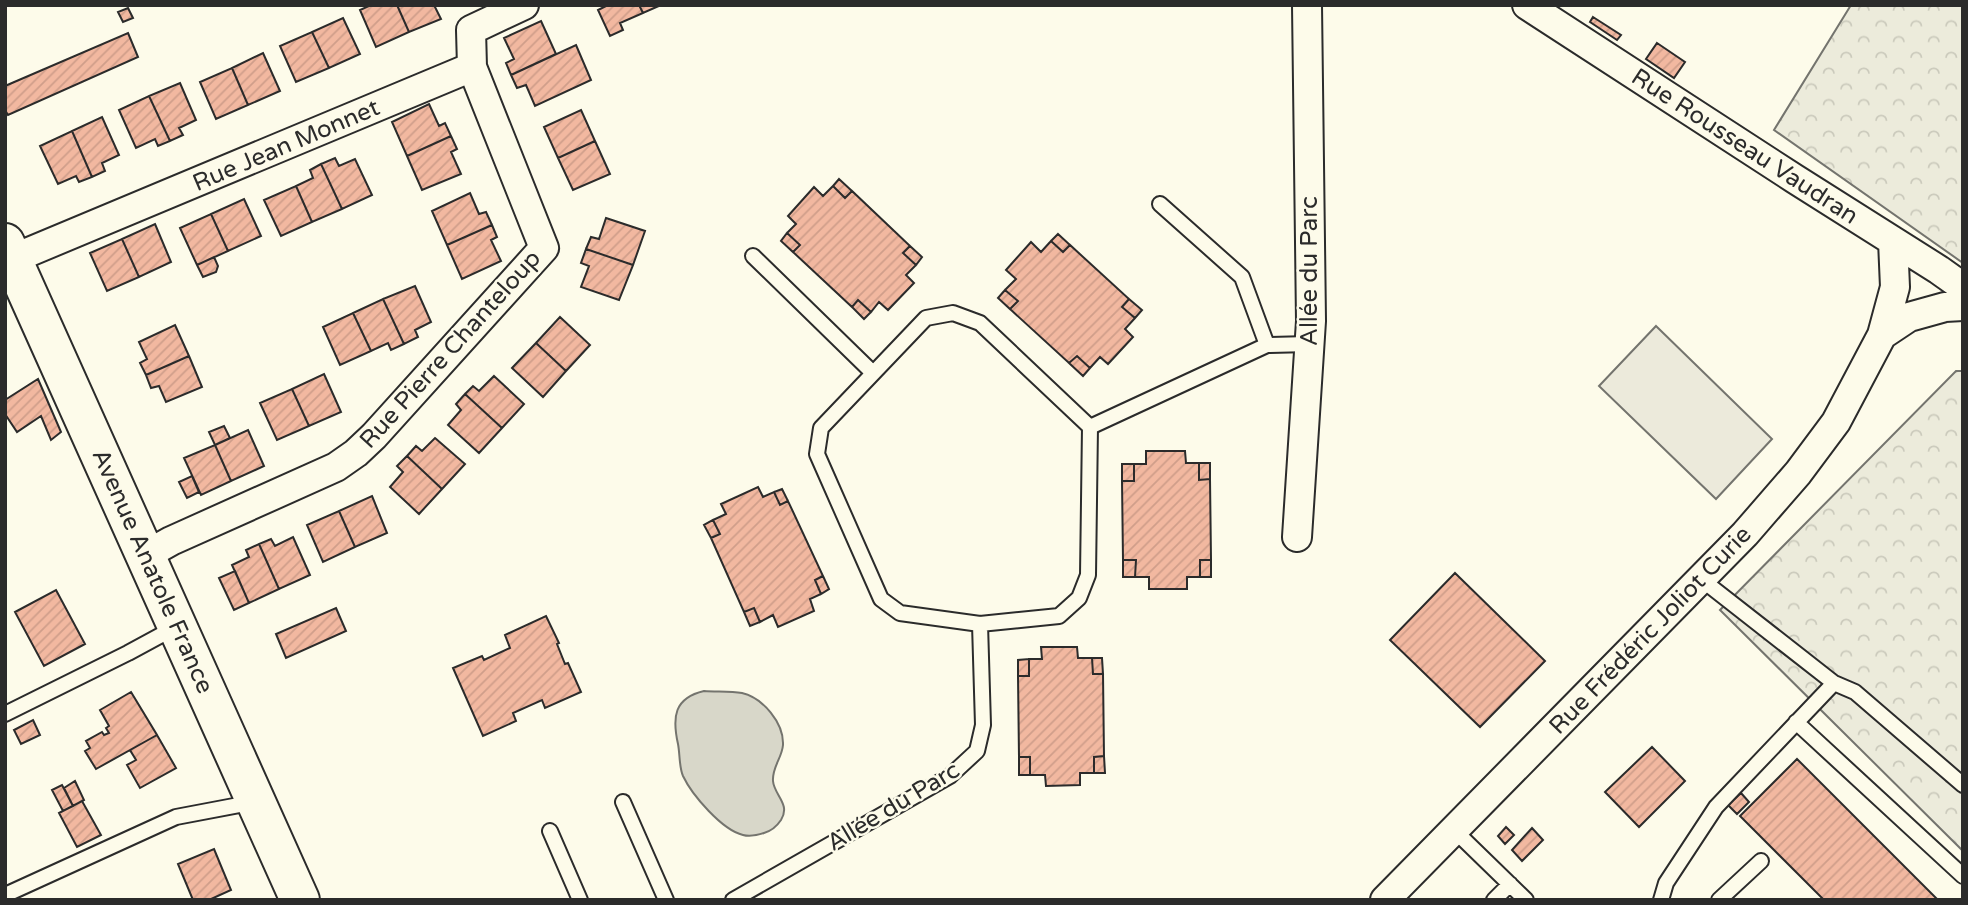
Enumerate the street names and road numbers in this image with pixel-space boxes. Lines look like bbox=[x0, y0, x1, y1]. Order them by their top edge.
street label: Rue Rousseau Vaudran bbox=[1626, 62, 1864, 231]
street label: Rue Jean Monnet bbox=[188, 93, 384, 198]
street label: Allée du Parc bbox=[1295, 196, 1324, 346]
street label: Rue Pierre Chanteloup bbox=[354, 244, 547, 454]
street label: Avenue Anatole France bbox=[85, 444, 220, 698]
street label: Rue Frédéric Joliot Curie bbox=[1543, 520, 1757, 740]
street label: Allée du Parc bbox=[822, 755, 965, 857]

